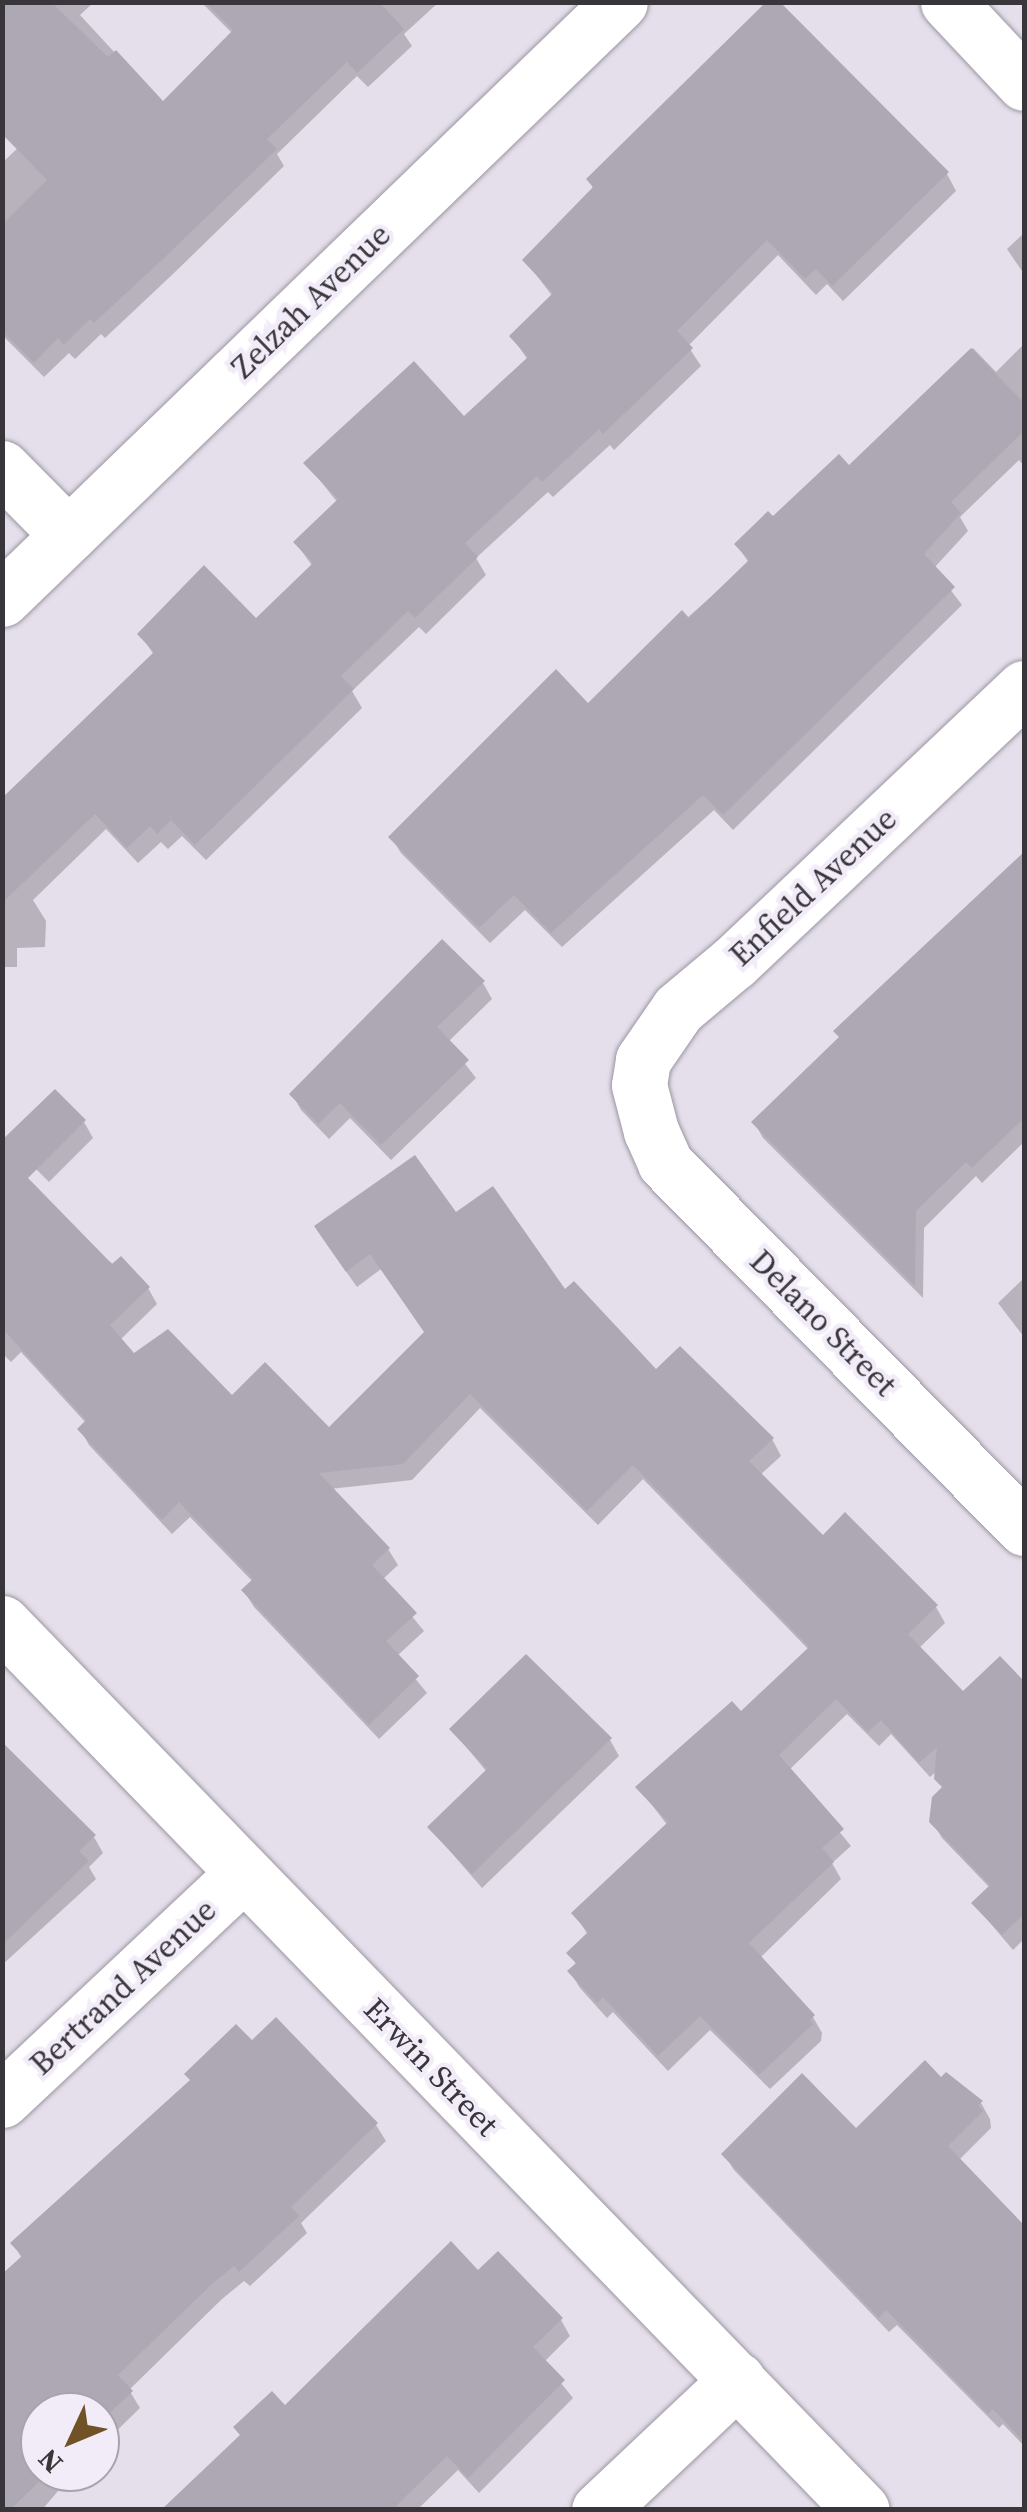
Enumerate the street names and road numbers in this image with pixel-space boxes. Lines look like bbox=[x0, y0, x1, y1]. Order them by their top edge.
street label: Zelzah Avenue bbox=[224, 216, 398, 386]
street label: Enfield Avenue bbox=[722, 800, 904, 974]
street label: Delano Street bbox=[742, 1242, 904, 1404]
street label: Bertrand Avenue bbox=[22, 1891, 224, 2083]
street label: Erwin Street bbox=[356, 1990, 506, 2144]

